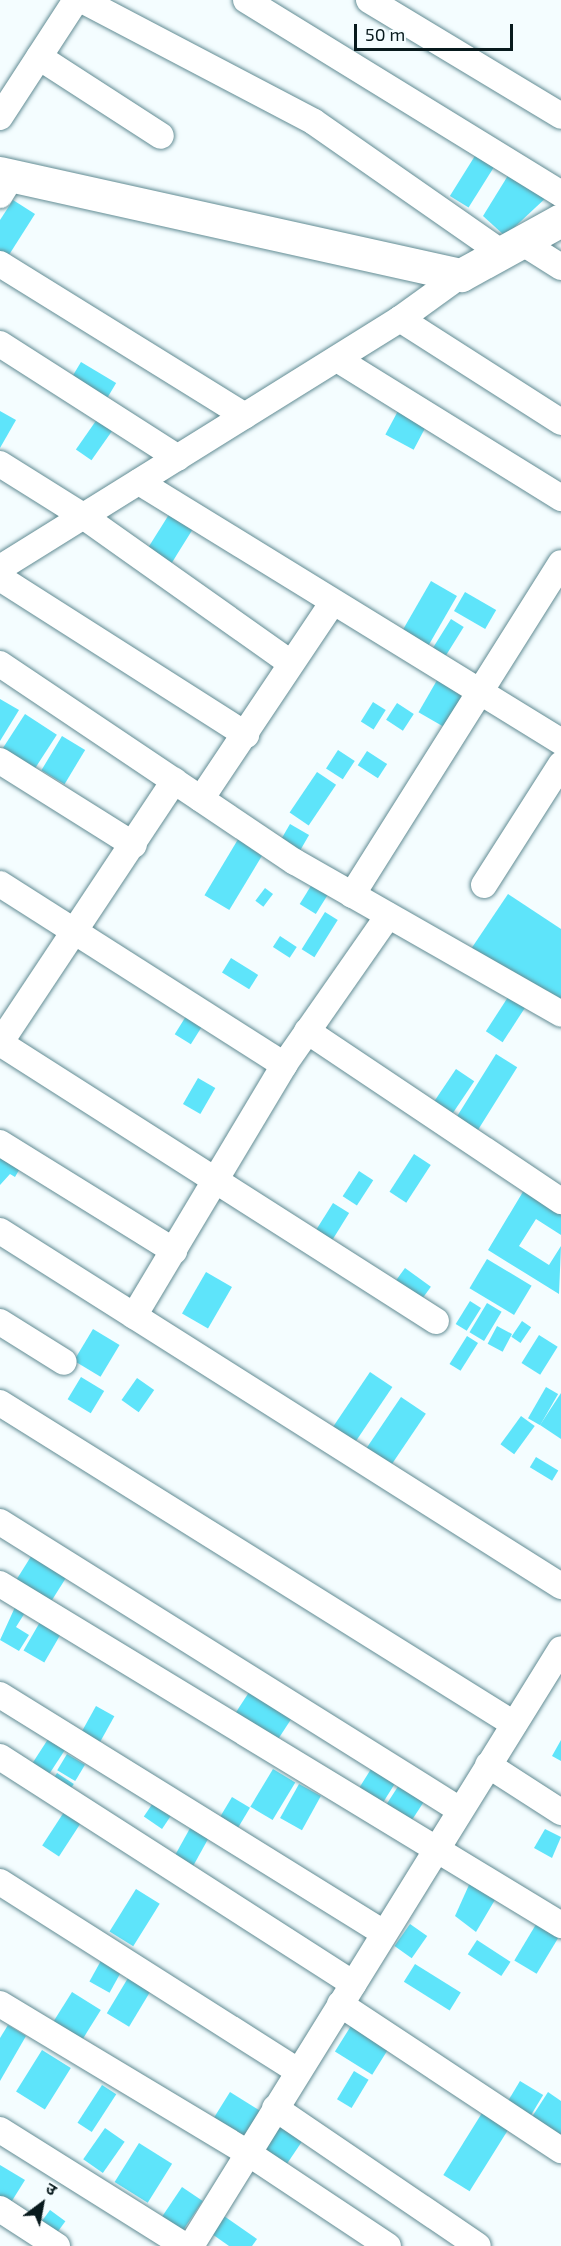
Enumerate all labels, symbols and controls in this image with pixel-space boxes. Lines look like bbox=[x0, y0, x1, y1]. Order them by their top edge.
scale bar bbox=[357, 12, 516, 50]
text: 50 m bbox=[365, 23, 405, 45]
north arrow bbox=[12, 2174, 72, 2234]
text: उ bbox=[43, 2178, 61, 2199]

